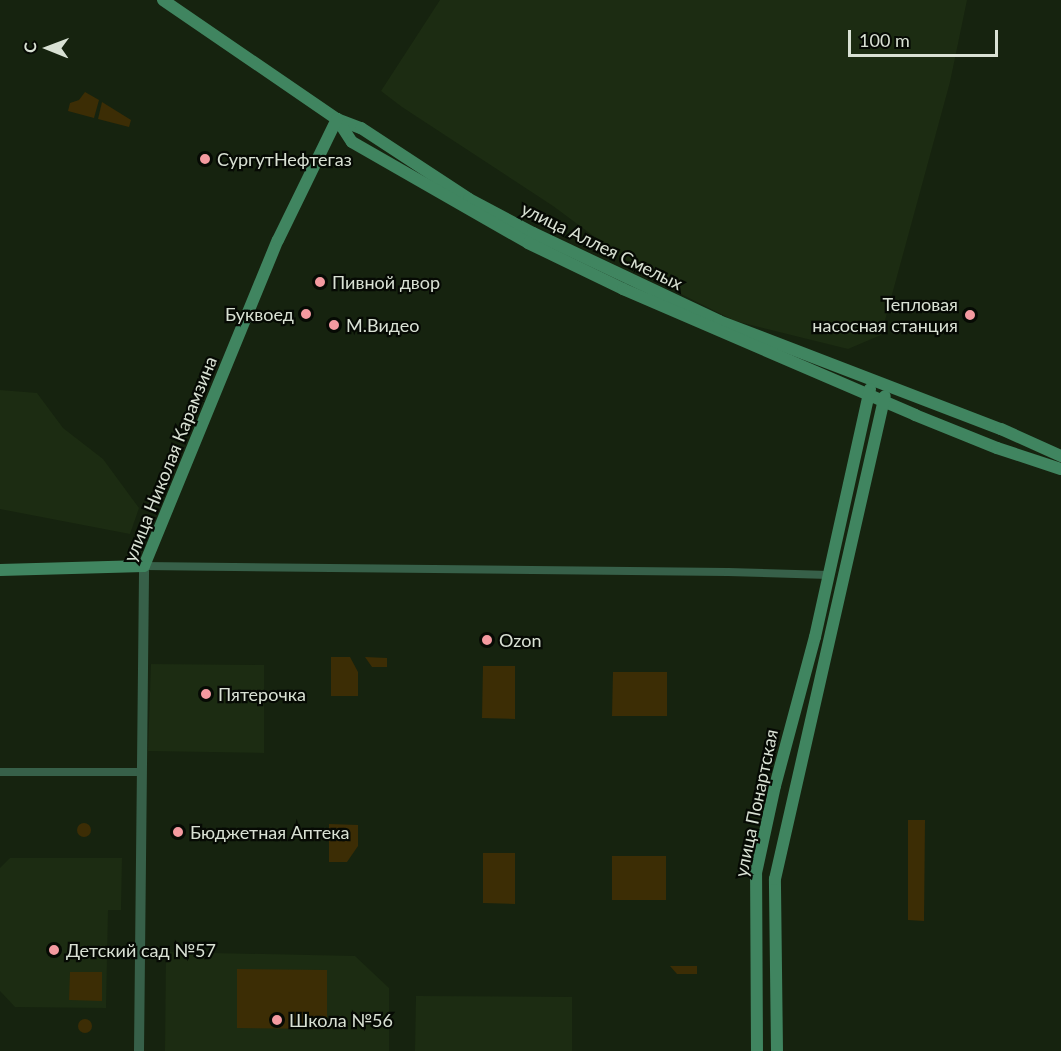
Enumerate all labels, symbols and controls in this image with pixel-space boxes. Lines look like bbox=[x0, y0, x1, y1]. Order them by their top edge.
north arrow bbox=[18, 18, 78, 78]
scale bar bbox=[851, 18, 1001, 56]
text: 100 m bbox=[859, 29, 910, 51]
text: С bbox=[20, 42, 39, 53]
place label: СургутНефтегаз bbox=[217, 148, 352, 170]
marker: СургутНефтегаз bbox=[198, 152, 212, 166]
street label: улица Аллея Смелых bbox=[518, 198, 686, 294]
place label: Пивной двор bbox=[332, 271, 440, 293]
marker: Пивной двор bbox=[313, 275, 327, 289]
place label: Тепловая насосная станция bbox=[812, 294, 958, 336]
place label: Буквоед bbox=[225, 303, 294, 325]
marker: Буквоед bbox=[299, 307, 313, 321]
marker: Тепловая насосная станция bbox=[963, 308, 977, 322]
place label: M.Видео bbox=[346, 314, 419, 336]
marker: M.Видео bbox=[327, 318, 341, 332]
street label: улица Николая Карамзина bbox=[119, 353, 221, 565]
place label: Ozon bbox=[499, 629, 541, 651]
marker: Ozon bbox=[480, 633, 494, 647]
place label: Пятерочка bbox=[218, 683, 306, 705]
marker: Пятерочка bbox=[199, 687, 213, 701]
street label: улица Понартская bbox=[730, 727, 782, 879]
place label: Бюджетная Аптека bbox=[190, 821, 349, 843]
marker: Бюджетная Аптека bbox=[171, 825, 185, 839]
place label: Детский сад №57 bbox=[66, 939, 216, 961]
marker: Детский сад №57 bbox=[47, 943, 61, 957]
place label: Школа №56 bbox=[289, 1009, 393, 1031]
marker: Школа №56 bbox=[270, 1013, 284, 1027]

